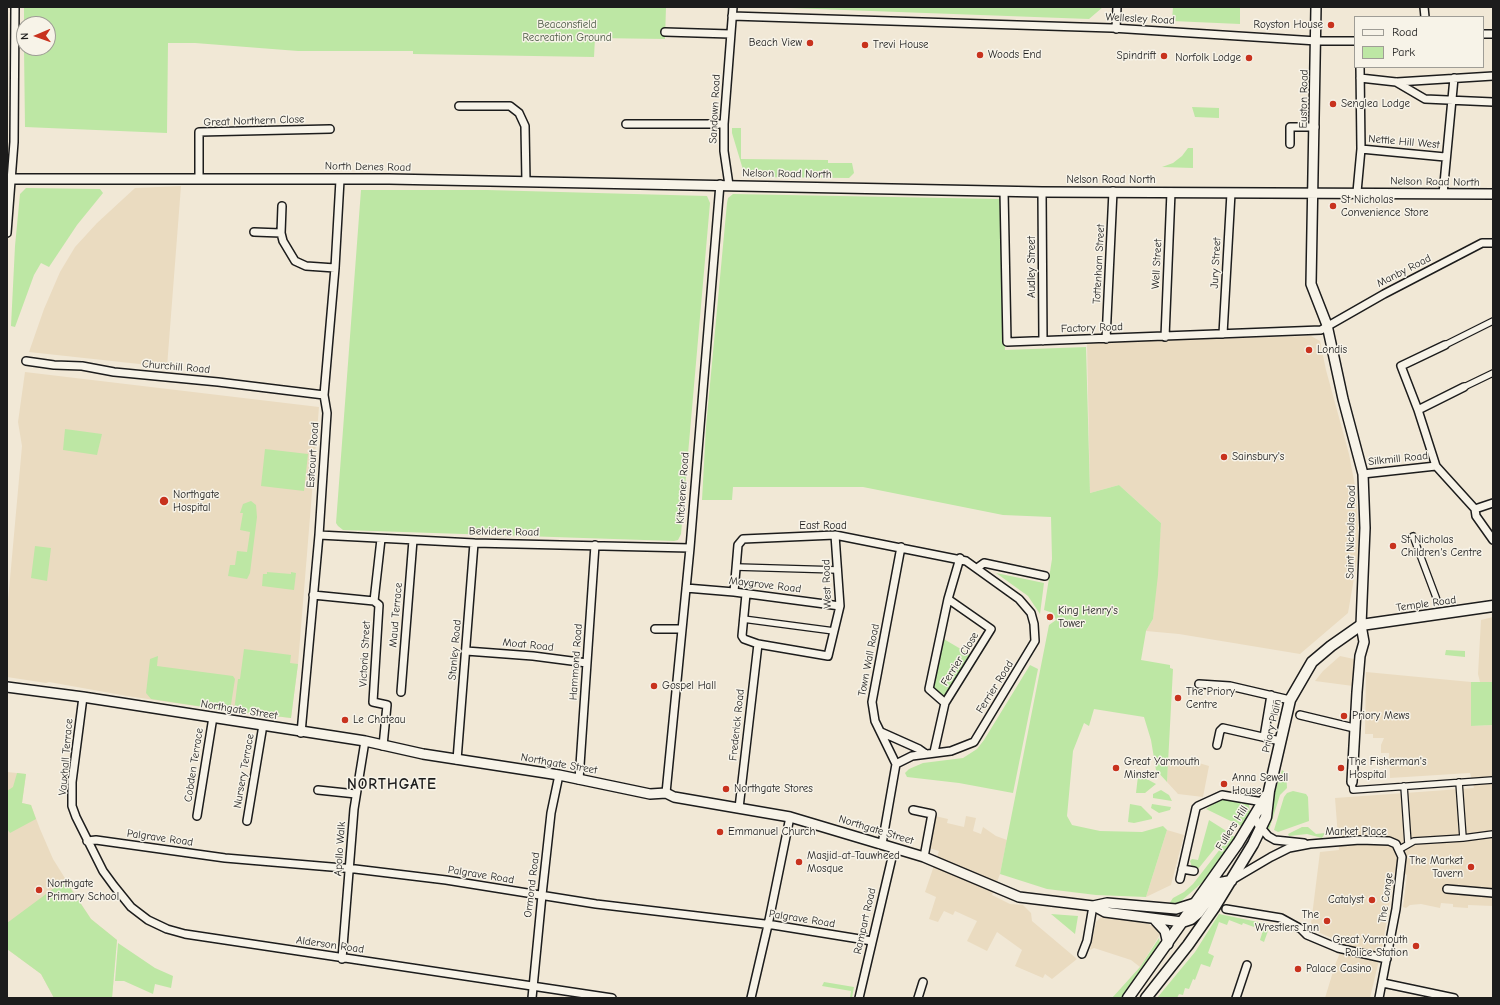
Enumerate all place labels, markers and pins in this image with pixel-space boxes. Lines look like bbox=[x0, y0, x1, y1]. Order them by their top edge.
place label: Royston House bbox=[1253, 18, 1323, 32]
marker: Royston House bbox=[1326, 20, 1336, 30]
place label: Beach View bbox=[749, 36, 802, 50]
marker: Beach View bbox=[805, 38, 815, 48]
place label: Trevi House bbox=[873, 38, 929, 52]
marker: Trevi House bbox=[860, 40, 870, 50]
place label: Woods End bbox=[988, 48, 1041, 62]
place label: Spindrift bbox=[1117, 49, 1156, 63]
marker: Woods End bbox=[975, 50, 985, 60]
marker: Spindrift bbox=[1159, 51, 1169, 61]
place label: Norfolk Lodge bbox=[1175, 51, 1241, 65]
marker: Norfolk Lodge bbox=[1244, 53, 1254, 63]
place label: Senglea Lodge bbox=[1341, 97, 1410, 111]
marker: Senglea Lodge bbox=[1328, 99, 1338, 109]
place label: St Nicholas Convenience Store bbox=[1341, 193, 1429, 219]
marker: St Nicholas Convenience Store bbox=[1328, 201, 1338, 211]
place label: Londis bbox=[1317, 343, 1347, 357]
marker: Londis bbox=[1304, 345, 1314, 355]
place label: Sainsbury's bbox=[1232, 450, 1284, 464]
marker: Sainsbury's bbox=[1219, 452, 1229, 462]
place label: Northgate Hospital bbox=[173, 488, 219, 514]
marker: Northgate Hospital bbox=[158, 495, 170, 507]
place label: St Nicholas Children's Centre bbox=[1401, 533, 1482, 559]
marker: St Nicholas Children's Centre bbox=[1388, 541, 1398, 551]
place label: King Henry's Tower bbox=[1058, 604, 1118, 630]
marker: King Henry's Tower bbox=[1045, 612, 1055, 622]
place label: Gospel Hall bbox=[662, 679, 716, 693]
marker: Gospel Hall bbox=[649, 681, 659, 691]
place label: The Priory Centre bbox=[1186, 685, 1235, 711]
marker: The Priory Centre bbox=[1173, 693, 1183, 703]
place label: Priory Mews bbox=[1352, 709, 1410, 723]
marker: Priory Mews bbox=[1339, 711, 1349, 721]
place label: Le Chateau bbox=[353, 713, 405, 727]
marker: Le Chateau bbox=[340, 715, 350, 725]
place label: Great Yarmouth Minster bbox=[1124, 755, 1200, 781]
place label: The Fisherman's Hospital bbox=[1349, 755, 1427, 781]
marker: Great Yarmouth Minster bbox=[1111, 763, 1121, 773]
marker: The Fisherman's Hospital bbox=[1336, 763, 1346, 773]
place label: Anna Sewell House bbox=[1232, 771, 1288, 797]
marker: Anna Sewell House bbox=[1219, 779, 1229, 789]
place label: Northgate Stores bbox=[734, 782, 813, 796]
marker: Northgate Stores bbox=[721, 784, 731, 794]
place label: Emmanuel Church bbox=[728, 825, 815, 839]
marker: Emmanuel Church bbox=[715, 827, 725, 837]
place label: Masjid-at-Tauwheed Mosque bbox=[807, 849, 900, 875]
place label: The Market Tavern bbox=[1409, 854, 1463, 880]
marker: Masjid-at-Tauwheed Mosque bbox=[794, 857, 804, 867]
marker: The Market Tavern bbox=[1466, 862, 1476, 872]
place label: Northgate Primary School bbox=[47, 877, 119, 903]
marker: Northgate Primary School bbox=[34, 885, 44, 895]
place label: Catalyst bbox=[1328, 893, 1364, 907]
marker: Catalyst bbox=[1367, 895, 1377, 905]
place label: The Wrestlers Inn bbox=[1255, 908, 1319, 934]
marker: The Wrestlers Inn bbox=[1322, 916, 1332, 926]
place label: Great Yarmouth Police Station bbox=[1332, 933, 1408, 959]
marker: Great Yarmouth Police Station bbox=[1411, 941, 1421, 951]
place label: Palace Casino bbox=[1306, 962, 1371, 976]
marker: Palace Casino bbox=[1293, 964, 1303, 974]

